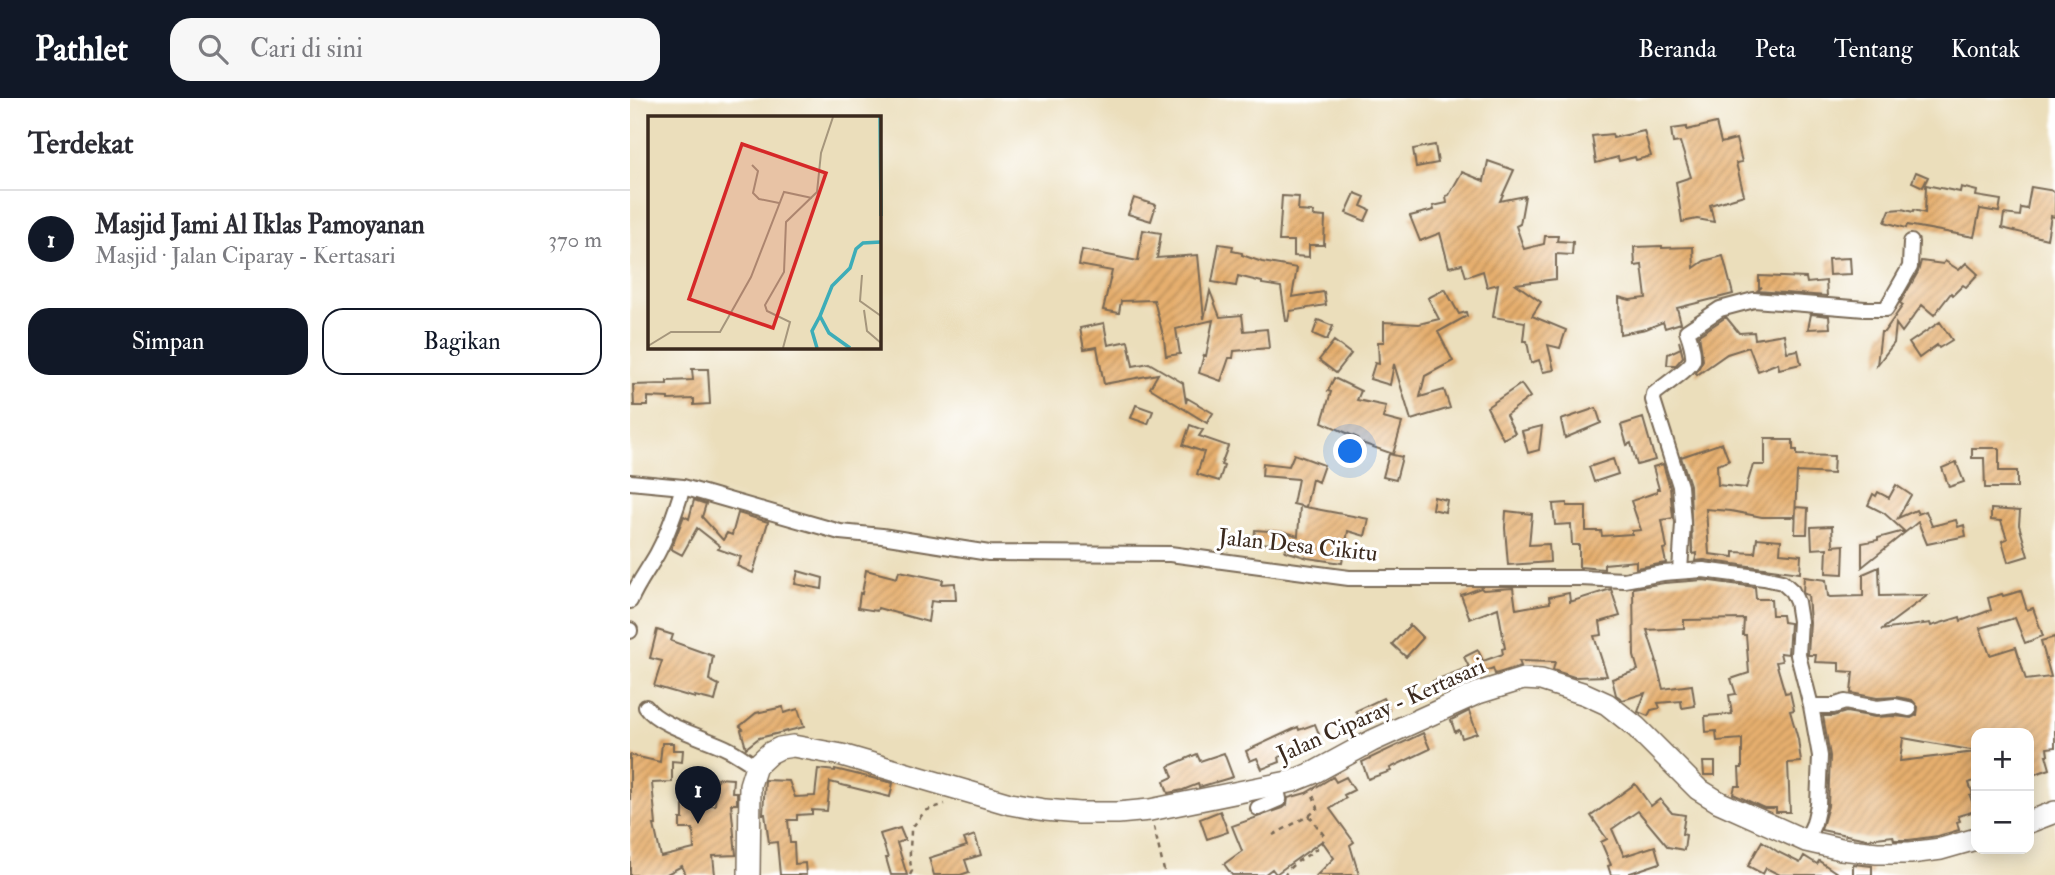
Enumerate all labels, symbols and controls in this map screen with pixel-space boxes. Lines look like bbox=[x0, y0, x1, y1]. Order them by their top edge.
search box bbox=[170, 18, 660, 81]
text: Pathlet bbox=[35, 29, 128, 70]
icon: search bbox=[194, 30, 232, 68]
text: Cari di sini bbox=[250, 33, 363, 65]
text: Beranda bbox=[1638, 34, 1717, 65]
text: Peta bbox=[1755, 34, 1796, 65]
text: Tentang bbox=[1834, 34, 1913, 65]
text: Kontak bbox=[1951, 34, 2020, 65]
inset map bbox=[648, 116, 880, 348]
text: Terdekat bbox=[28, 125, 133, 162]
text: Masjid Jami Al Iklas Pamoyanan bbox=[95, 209, 425, 241]
text: 1 bbox=[47, 225, 55, 254]
text: 370 m bbox=[548, 225, 602, 254]
text: Masjid · Jalan Ciparay - Kertasari bbox=[95, 241, 396, 270]
button: Simpan bbox=[28, 308, 308, 375]
button: Bagikan bbox=[322, 308, 602, 375]
your location bbox=[1333, 434, 1367, 468]
street label: Jalan Desa Cikitu bbox=[1216, 522, 1379, 568]
street label: Jalan Ciparay - Kertasari bbox=[1272, 651, 1490, 770]
map controls bbox=[1971, 728, 2034, 854]
button: + bbox=[1971, 728, 2034, 791]
pin: 1 bbox=[675, 766, 721, 824]
button: − bbox=[1971, 791, 2034, 854]

